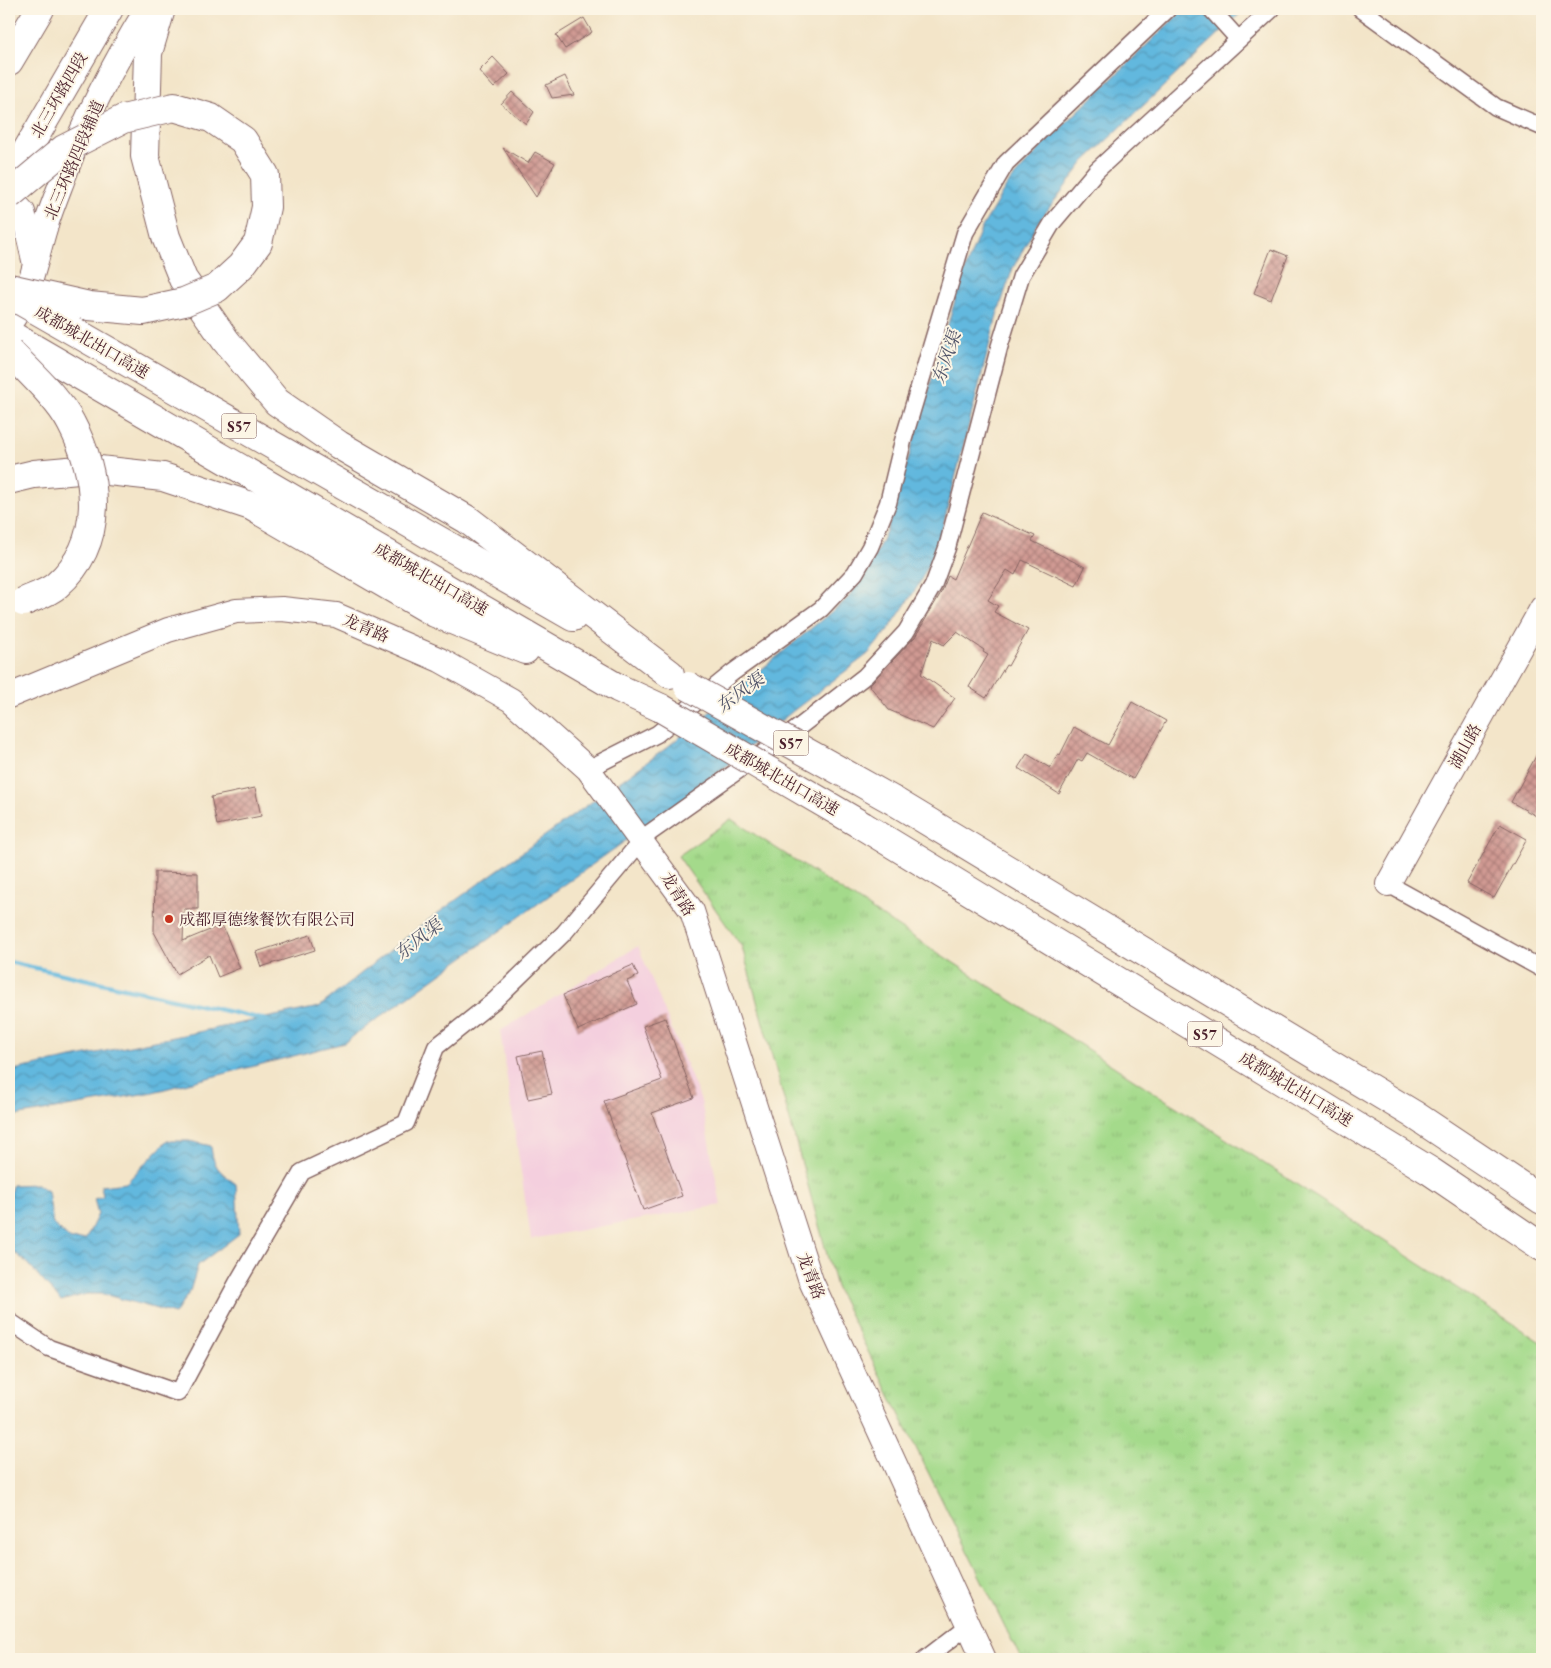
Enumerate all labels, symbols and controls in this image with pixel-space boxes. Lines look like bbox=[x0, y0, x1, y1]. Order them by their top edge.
street label: 北三环路四段 bbox=[26, 48, 92, 142]
street label: 北三环路四段辅道 bbox=[39, 97, 109, 223]
street label: 成都城北出口高速 bbox=[31, 301, 153, 383]
water label: 东风渠 bbox=[926, 325, 967, 386]
road number: S57 bbox=[222, 414, 256, 438]
street label: 成都城北出口高速 bbox=[370, 538, 492, 620]
street label: 龙青路 bbox=[340, 609, 392, 647]
water label: 东风渠 bbox=[711, 665, 771, 717]
street label: 湖山路 bbox=[1444, 720, 1486, 772]
road number: S57 bbox=[774, 730, 808, 756]
street label: 成都城北出口高速 bbox=[721, 738, 843, 820]
street label: 龙青路 bbox=[656, 868, 700, 920]
place label: 成都厚德缘餐饮有限公司 bbox=[179, 909, 355, 930]
water label: 东风渠 bbox=[390, 911, 449, 965]
marker: 成都厚德缘餐饮有限公司 bbox=[163, 913, 175, 925]
road number: S57 bbox=[1188, 1022, 1222, 1046]
street label: 成都城北出口高速 bbox=[1236, 1047, 1356, 1131]
street label: 龙青路 bbox=[793, 1250, 829, 1302]

